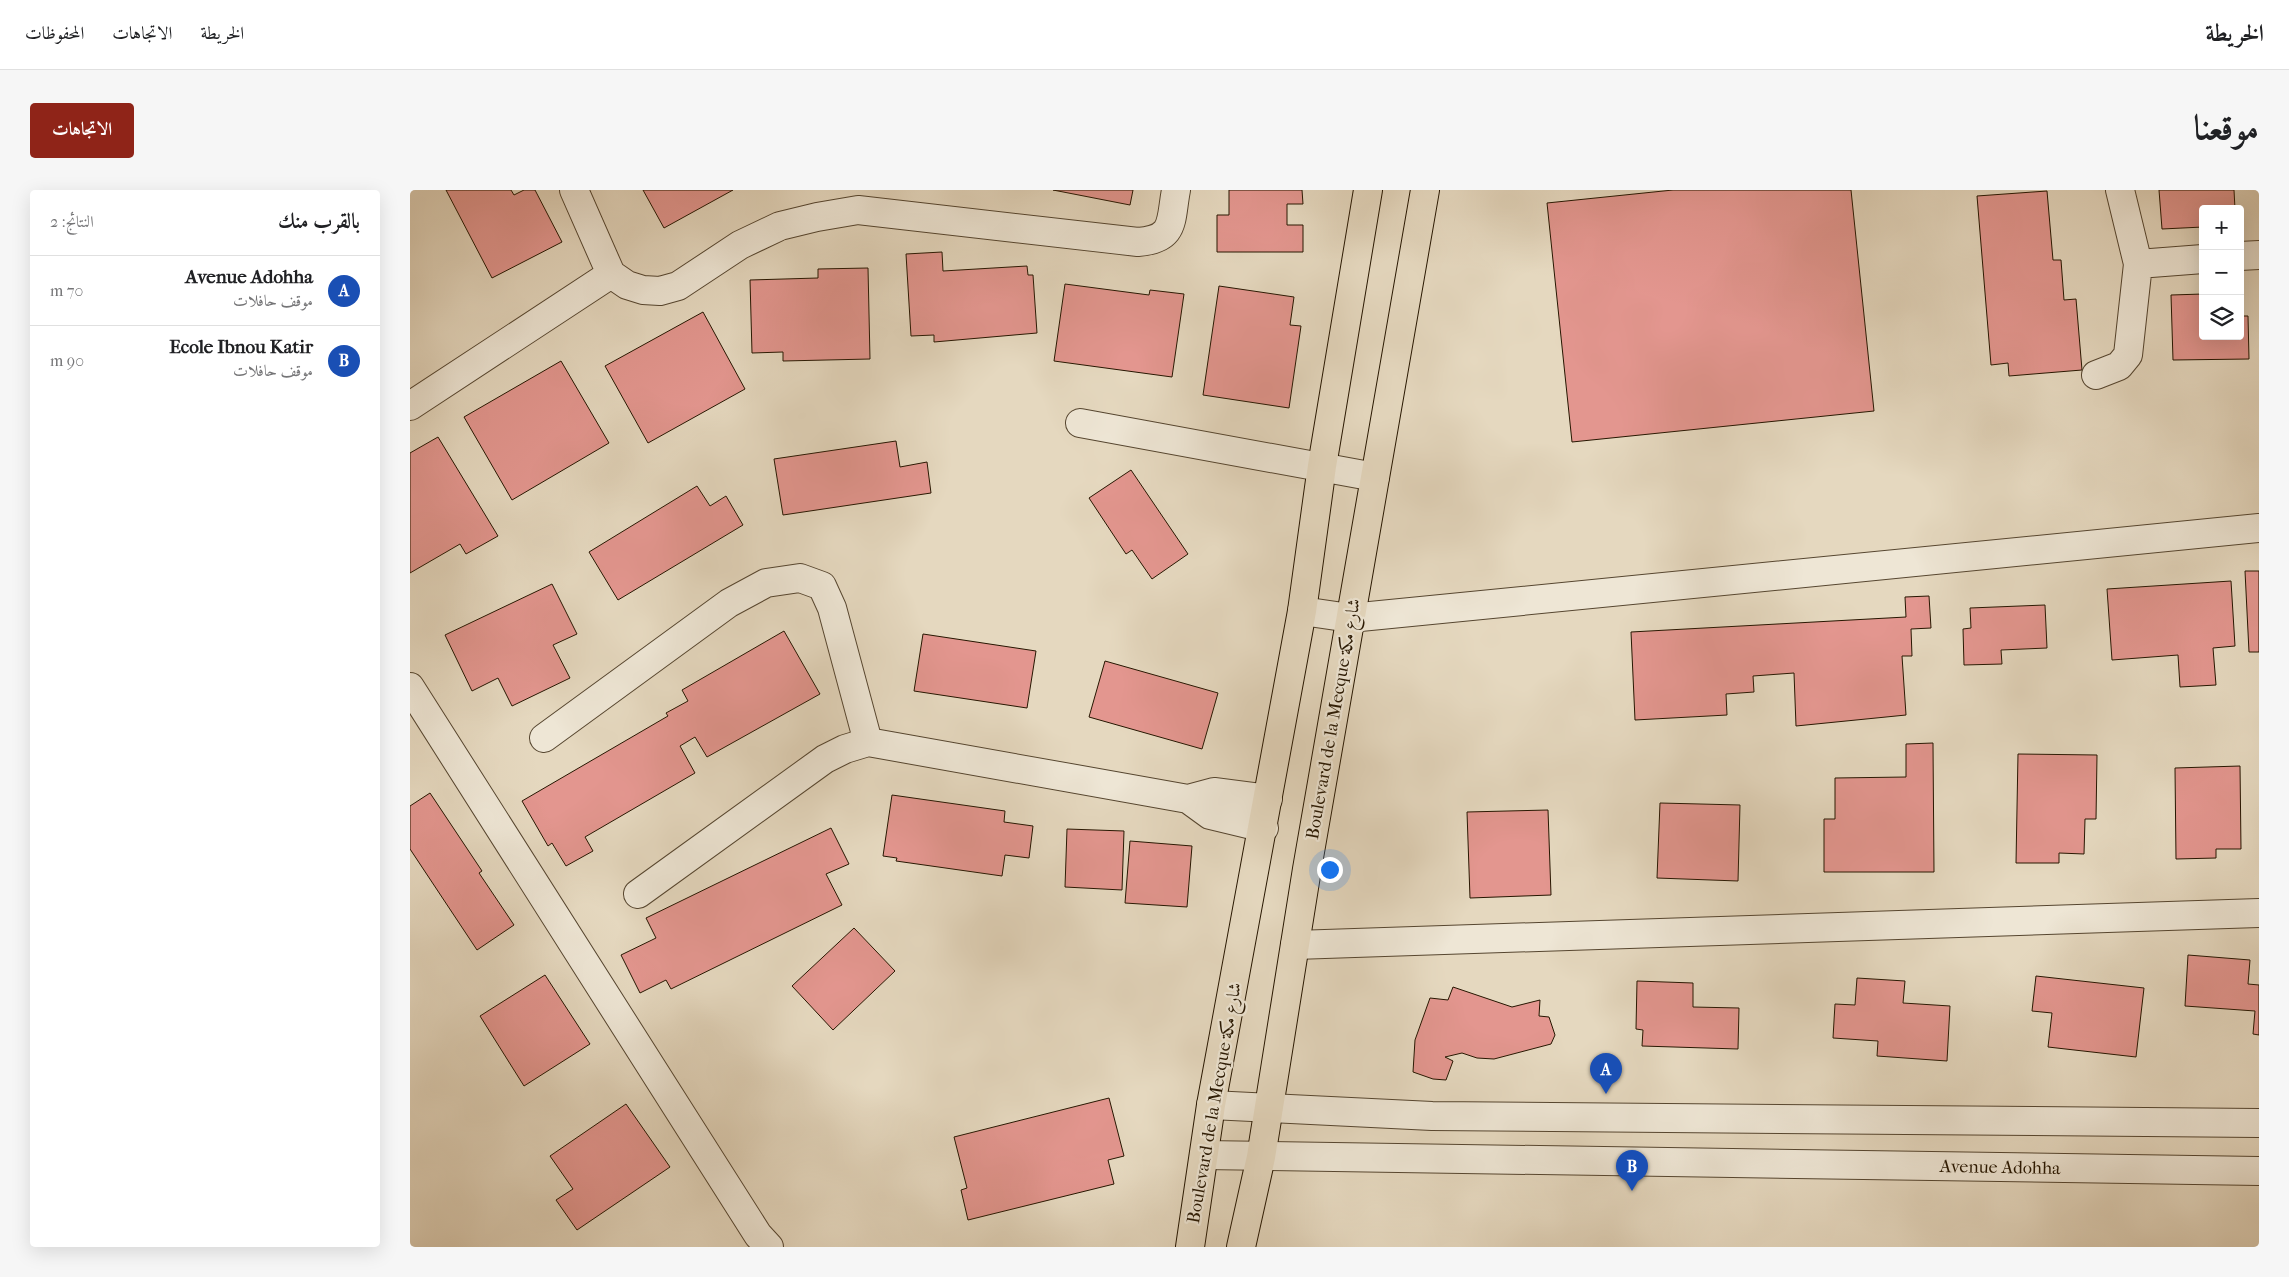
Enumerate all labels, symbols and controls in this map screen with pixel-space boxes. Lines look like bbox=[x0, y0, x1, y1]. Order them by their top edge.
text: الخريطة bbox=[2206, 19, 2264, 47]
text: المحفوظات bbox=[25, 23, 84, 44]
text: الاتجاهات bbox=[112, 23, 172, 44]
text: الخريطة bbox=[200, 23, 244, 44]
button: الاتجاهات bbox=[30, 103, 134, 158]
text: موقعنا bbox=[2194, 107, 2259, 148]
map controls bbox=[2199, 205, 2244, 340]
button: + bbox=[2199, 205, 2244, 250]
text: بالقرب منك bbox=[278, 209, 360, 233]
text: النتائج: 2 bbox=[50, 212, 94, 231]
button: − bbox=[2199, 250, 2244, 295]
text: Avenue Adohha bbox=[185, 266, 313, 288]
text: 70 m bbox=[50, 281, 83, 300]
text: A bbox=[339, 281, 349, 300]
text: موقف حافلات bbox=[233, 291, 313, 310]
button: layers bbox=[2199, 295, 2244, 340]
text: Ecole Ibnou Katir bbox=[169, 336, 313, 358]
text: 90 m bbox=[50, 351, 84, 370]
text: B bbox=[339, 351, 349, 370]
text: موقف حافلات bbox=[233, 361, 313, 380]
street label: Boulevard de la Mecque شارع مكة bbox=[1302, 597, 1369, 842]
your location bbox=[1317, 857, 1343, 883]
street label: Boulevard de la Mecque شارع مكة bbox=[1183, 981, 1250, 1226]
pin: A bbox=[1590, 1053, 1622, 1094]
pin: B bbox=[1616, 1150, 1648, 1191]
street label: Avenue Adohha bbox=[1938, 1156, 2061, 1179]

